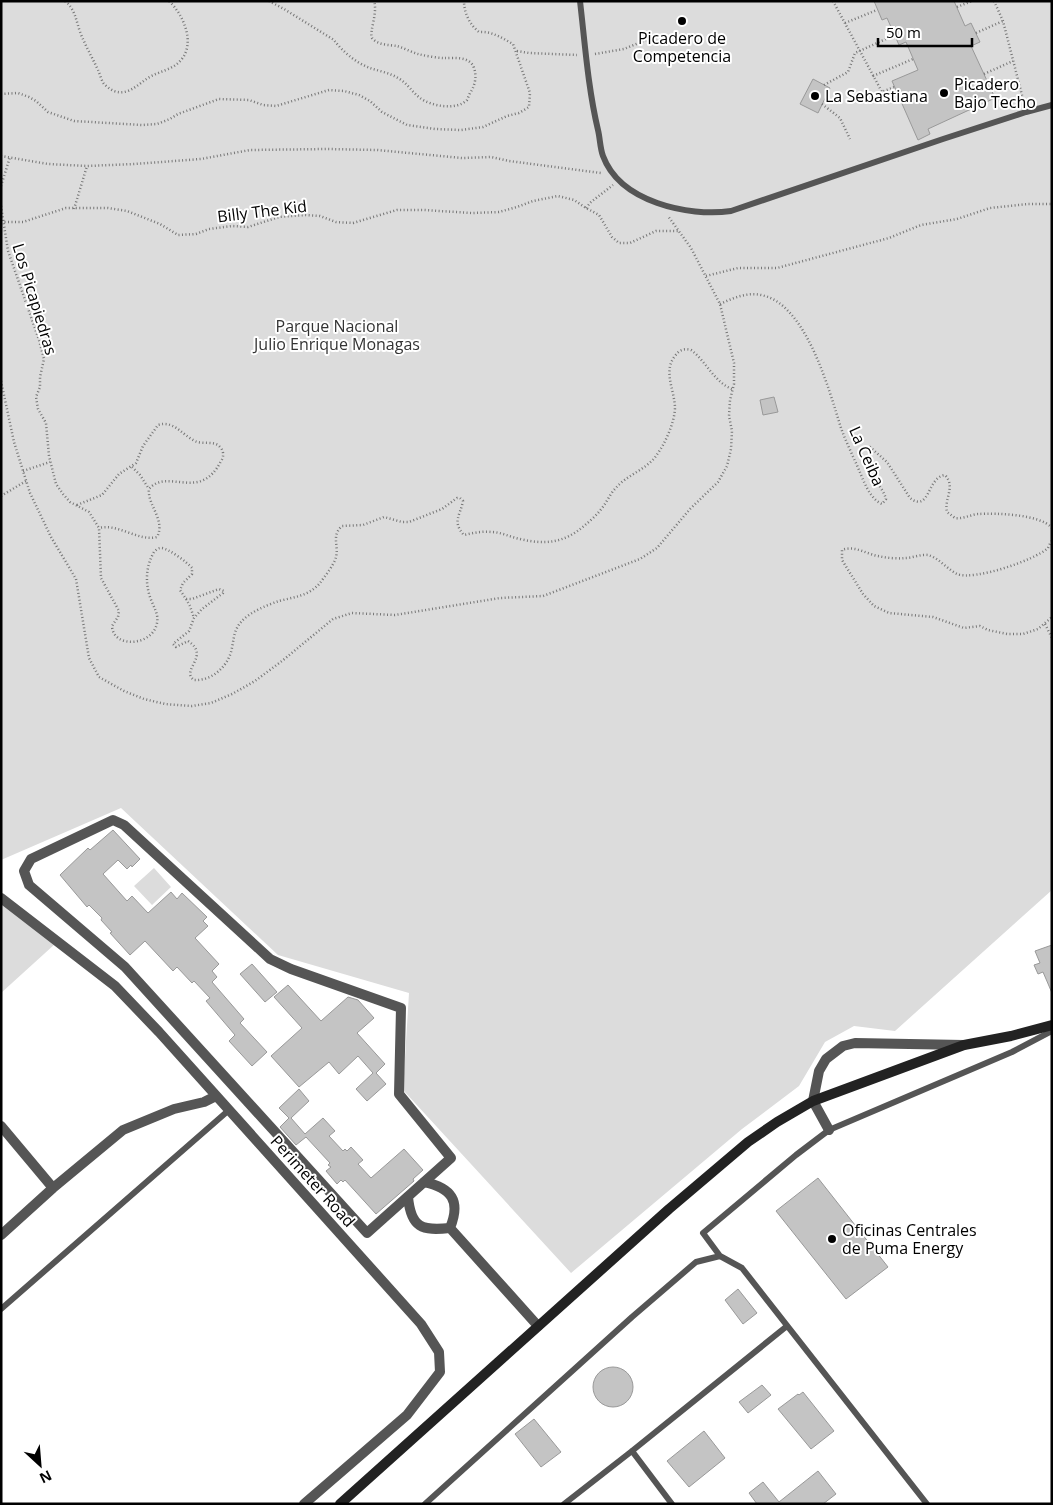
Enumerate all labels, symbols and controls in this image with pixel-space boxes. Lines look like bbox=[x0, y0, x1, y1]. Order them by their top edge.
marker: Picadero de Competencia bbox=[676, 15, 688, 27]
scale bar bbox=[878, 15, 972, 47]
text: 50 m bbox=[886, 22, 921, 42]
place label: Picadero de Competencia bbox=[633, 27, 731, 67]
place label: Picadero Bajo Techo bbox=[954, 73, 1036, 113]
place label: La Sebastiana bbox=[825, 85, 928, 107]
marker: Picadero Bajo Techo bbox=[938, 87, 950, 99]
marker: La Sebastiana bbox=[809, 90, 821, 102]
street label: Billy The Kid bbox=[216, 195, 308, 227]
street label: Los Picapiedras bbox=[8, 240, 62, 358]
park label: Parque Nacional Julio Enrique Monagas bbox=[252, 315, 420, 355]
street label: La Ceiba bbox=[844, 423, 890, 489]
street label: Perimeter Road bbox=[266, 1130, 360, 1232]
place label: Oficinas Centrales de Puma Energy bbox=[842, 1219, 977, 1259]
marker: Oficinas Centrales de Puma Energy bbox=[826, 1233, 838, 1245]
north arrow bbox=[15, 1440, 65, 1490]
text: N bbox=[37, 1466, 55, 1488]

